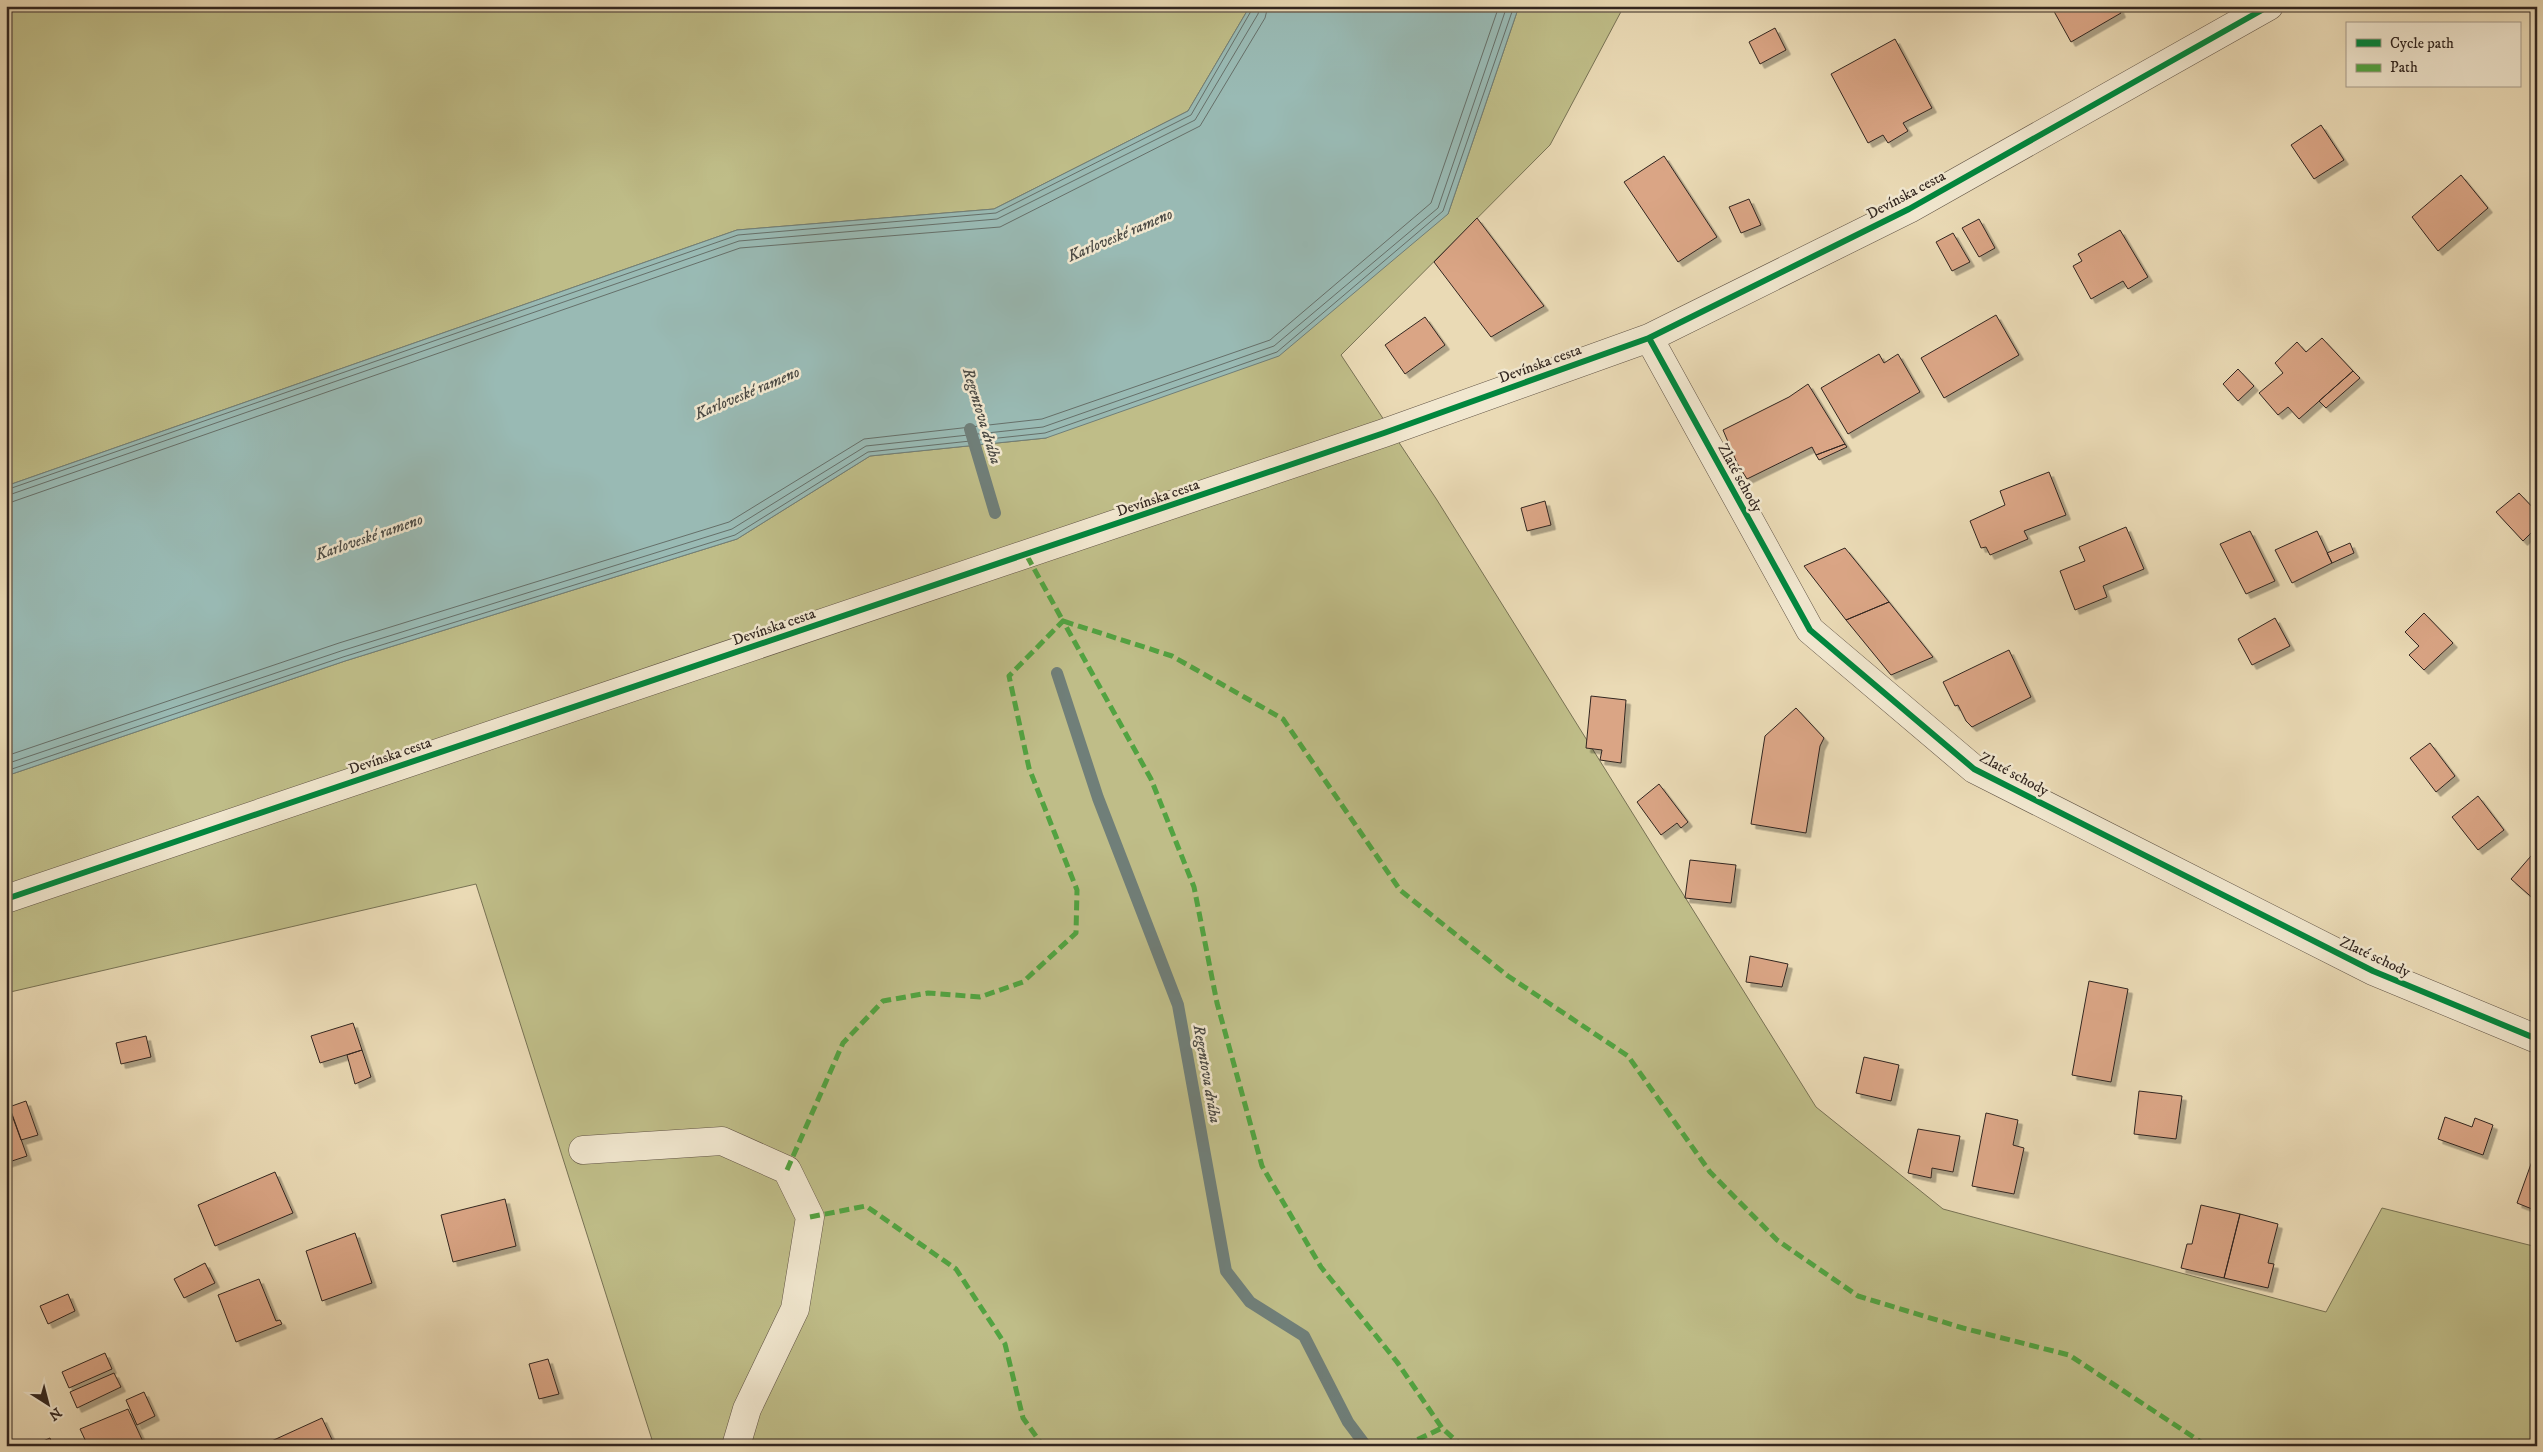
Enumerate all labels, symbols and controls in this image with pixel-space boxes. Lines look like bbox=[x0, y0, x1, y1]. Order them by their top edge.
legend bbox=[2346, 22, 2520, 88]
text: Cycle path bbox=[2390, 34, 2454, 53]
text: Path bbox=[2390, 58, 2418, 77]
street label: Devínska cesta bbox=[1863, 166, 1949, 224]
water label: Karloveské rameno bbox=[1063, 204, 1176, 267]
street label: Devínska cesta bbox=[1496, 340, 1585, 388]
water label: Karloveské rameno bbox=[690, 362, 803, 425]
water label: Regentova dráha bbox=[958, 365, 1006, 467]
street label: Zlaté schody bbox=[1713, 440, 1767, 517]
street label: Devínska cesta bbox=[1114, 475, 1203, 521]
water label: Karloveské rameno bbox=[312, 509, 425, 565]
street label: Devínska cesta bbox=[730, 604, 819, 650]
street label: Devínska cesta bbox=[346, 733, 435, 779]
street label: Zlaté schody bbox=[1976, 748, 2053, 801]
street label: Zlaté schody bbox=[2337, 932, 2414, 982]
water label: Regentova dráha bbox=[1188, 1022, 1226, 1125]
north arrow bbox=[22, 1380, 72, 1430]
text: N bbox=[45, 1403, 65, 1425]

